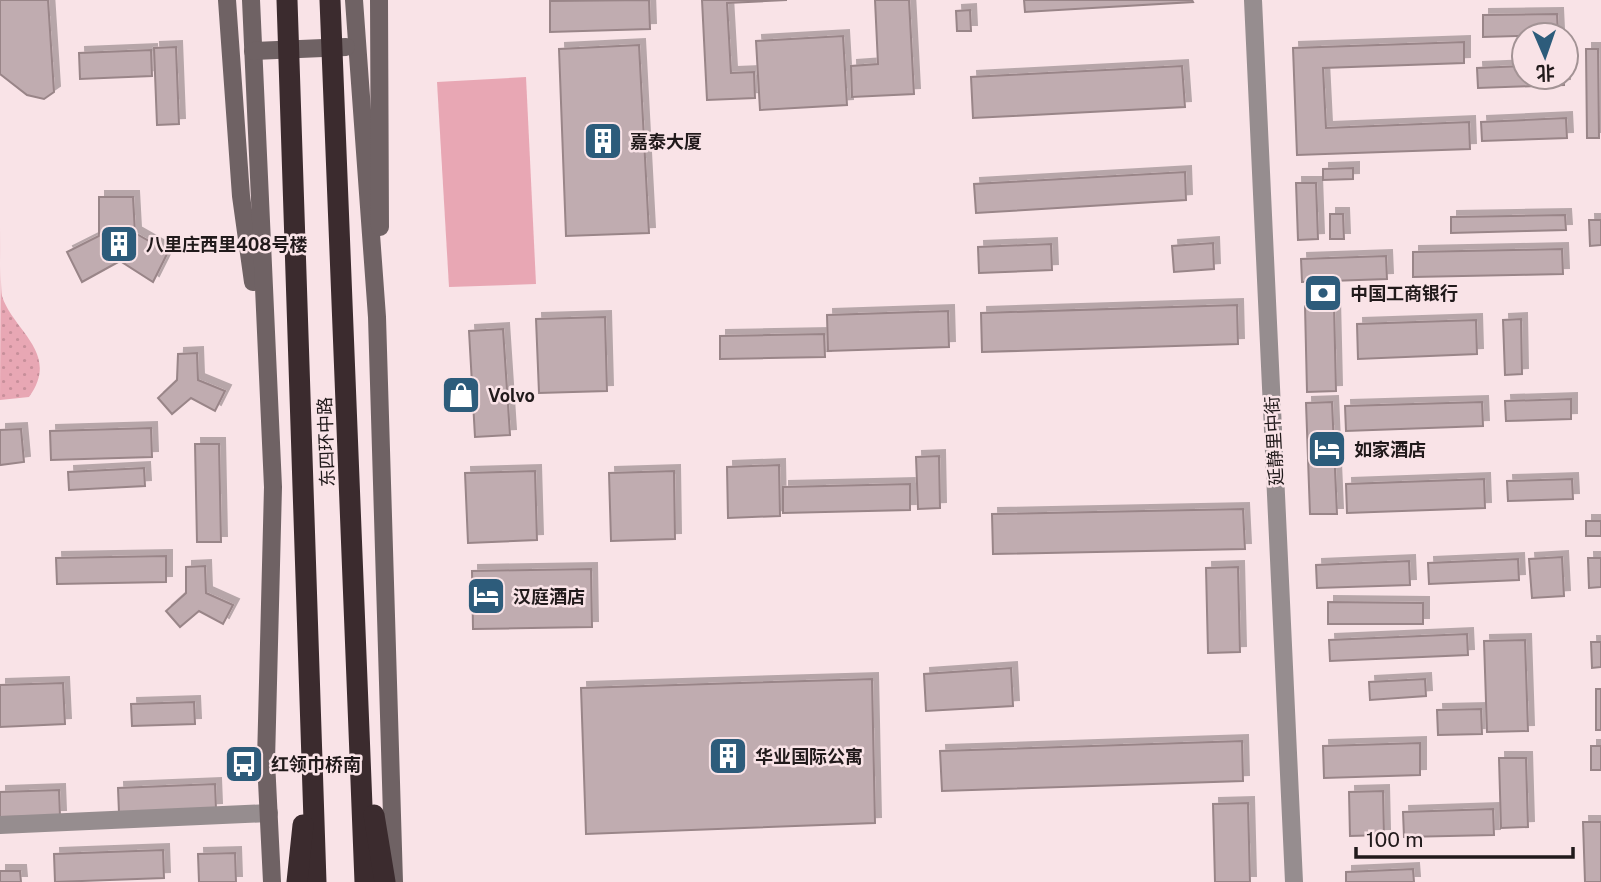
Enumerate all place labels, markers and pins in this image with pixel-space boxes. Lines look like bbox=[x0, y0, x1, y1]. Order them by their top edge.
building icon: 嘉泰大厦 bbox=[582, 120, 624, 162]
place label: 嘉泰大厦 bbox=[630, 131, 702, 152]
building icon: 八里庄西里408号楼 bbox=[98, 223, 140, 265]
place label: 八里庄西里408号楼 bbox=[146, 234, 307, 255]
bank icon: 中国工商银行 bbox=[1302, 272, 1344, 314]
place label: 中国工商银行 bbox=[1350, 283, 1458, 304]
shop icon: Volvo bbox=[440, 374, 482, 416]
place label: Volvo bbox=[488, 385, 535, 406]
hotel icon: 如家酒店 bbox=[1306, 428, 1348, 470]
place label: 如家酒店 bbox=[1354, 439, 1426, 460]
hotel icon: 汉庭酒店 bbox=[465, 575, 507, 617]
place label: 汉庭酒店 bbox=[513, 586, 585, 607]
building icon: 华业国际公寓 bbox=[707, 735, 749, 777]
bus stop icon: 红领巾桥南 bbox=[223, 743, 265, 785]
place label: 华业国际公寓 bbox=[755, 746, 863, 767]
place label: 红领巾桥南 bbox=[271, 754, 361, 775]

